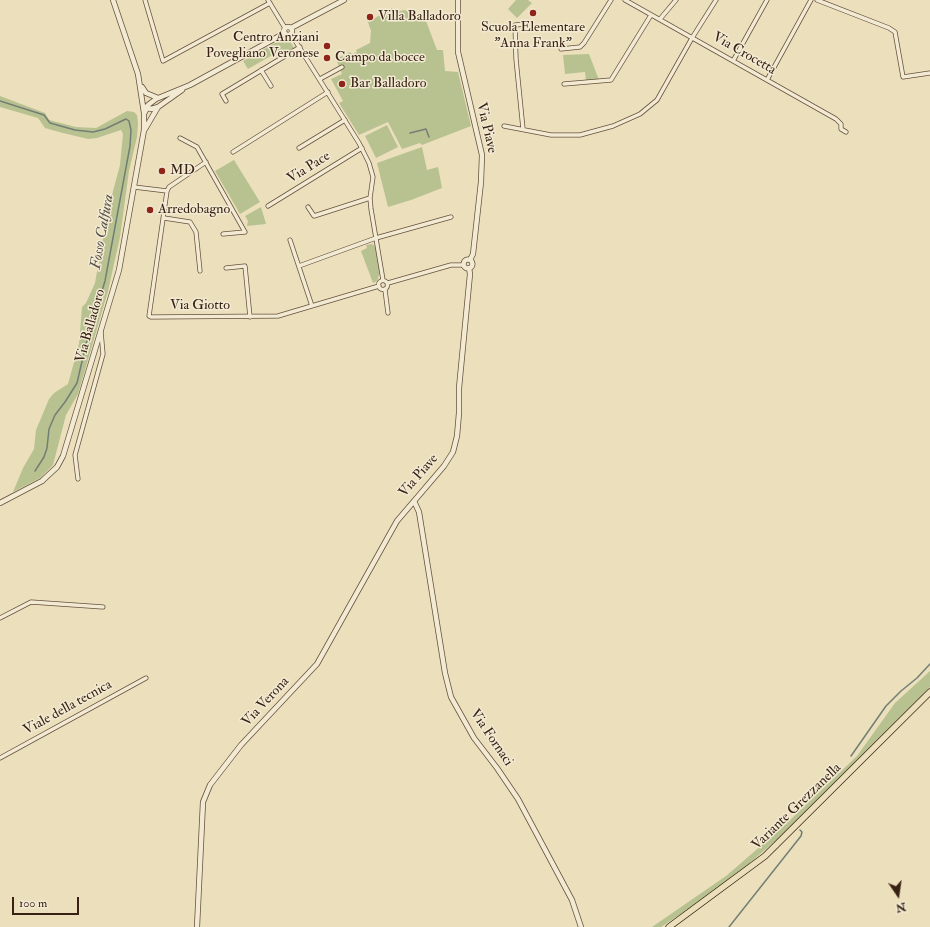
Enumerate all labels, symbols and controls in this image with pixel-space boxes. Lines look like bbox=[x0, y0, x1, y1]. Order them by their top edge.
marker: Scuola Elementare "Anna Frank" bbox=[528, 8, 538, 18]
place label: Villa Balladoro bbox=[378, 9, 461, 25]
marker: Villa Balladoro bbox=[365, 12, 375, 22]
place label: Scuola Elementare "Anna Frank" bbox=[481, 20, 585, 52]
street label: Via Crocetta bbox=[709, 29, 779, 79]
place label: Centro Anziani Povegliano Veronese bbox=[206, 30, 319, 62]
marker: Centro Anziani Povegliano Veronese bbox=[322, 41, 332, 51]
place label: Campo da bocce bbox=[335, 50, 425, 66]
marker: Campo da bocce bbox=[322, 53, 332, 63]
place label: Bar Balladoro bbox=[350, 76, 426, 92]
marker: Bar Balladoro bbox=[337, 79, 347, 89]
street label: Via Piave bbox=[472, 101, 500, 155]
street label: Via Pace bbox=[284, 148, 334, 188]
place label: MD bbox=[170, 163, 195, 179]
marker: MD bbox=[157, 166, 167, 176]
water label: Fosso Calfura bbox=[88, 193, 118, 271]
place label: Arredobagno bbox=[158, 202, 230, 218]
marker: Arredobagno bbox=[145, 205, 155, 215]
street label: Via Balladoro bbox=[72, 287, 110, 365]
street label: Via Giotto bbox=[170, 298, 230, 314]
street label: Via Piave bbox=[396, 451, 442, 501]
street label: Via Verona bbox=[239, 674, 293, 730]
street label: Viale della tecnica bbox=[21, 677, 115, 739]
street label: Via Fornaci bbox=[466, 706, 516, 770]
street label: Variante Grezzanella bbox=[749, 760, 845, 854]
north arrow bbox=[878, 875, 918, 915]
scale bar bbox=[14, 889, 81, 915]
text: 100 m bbox=[19, 896, 47, 911]
text: N bbox=[895, 900, 907, 915]

